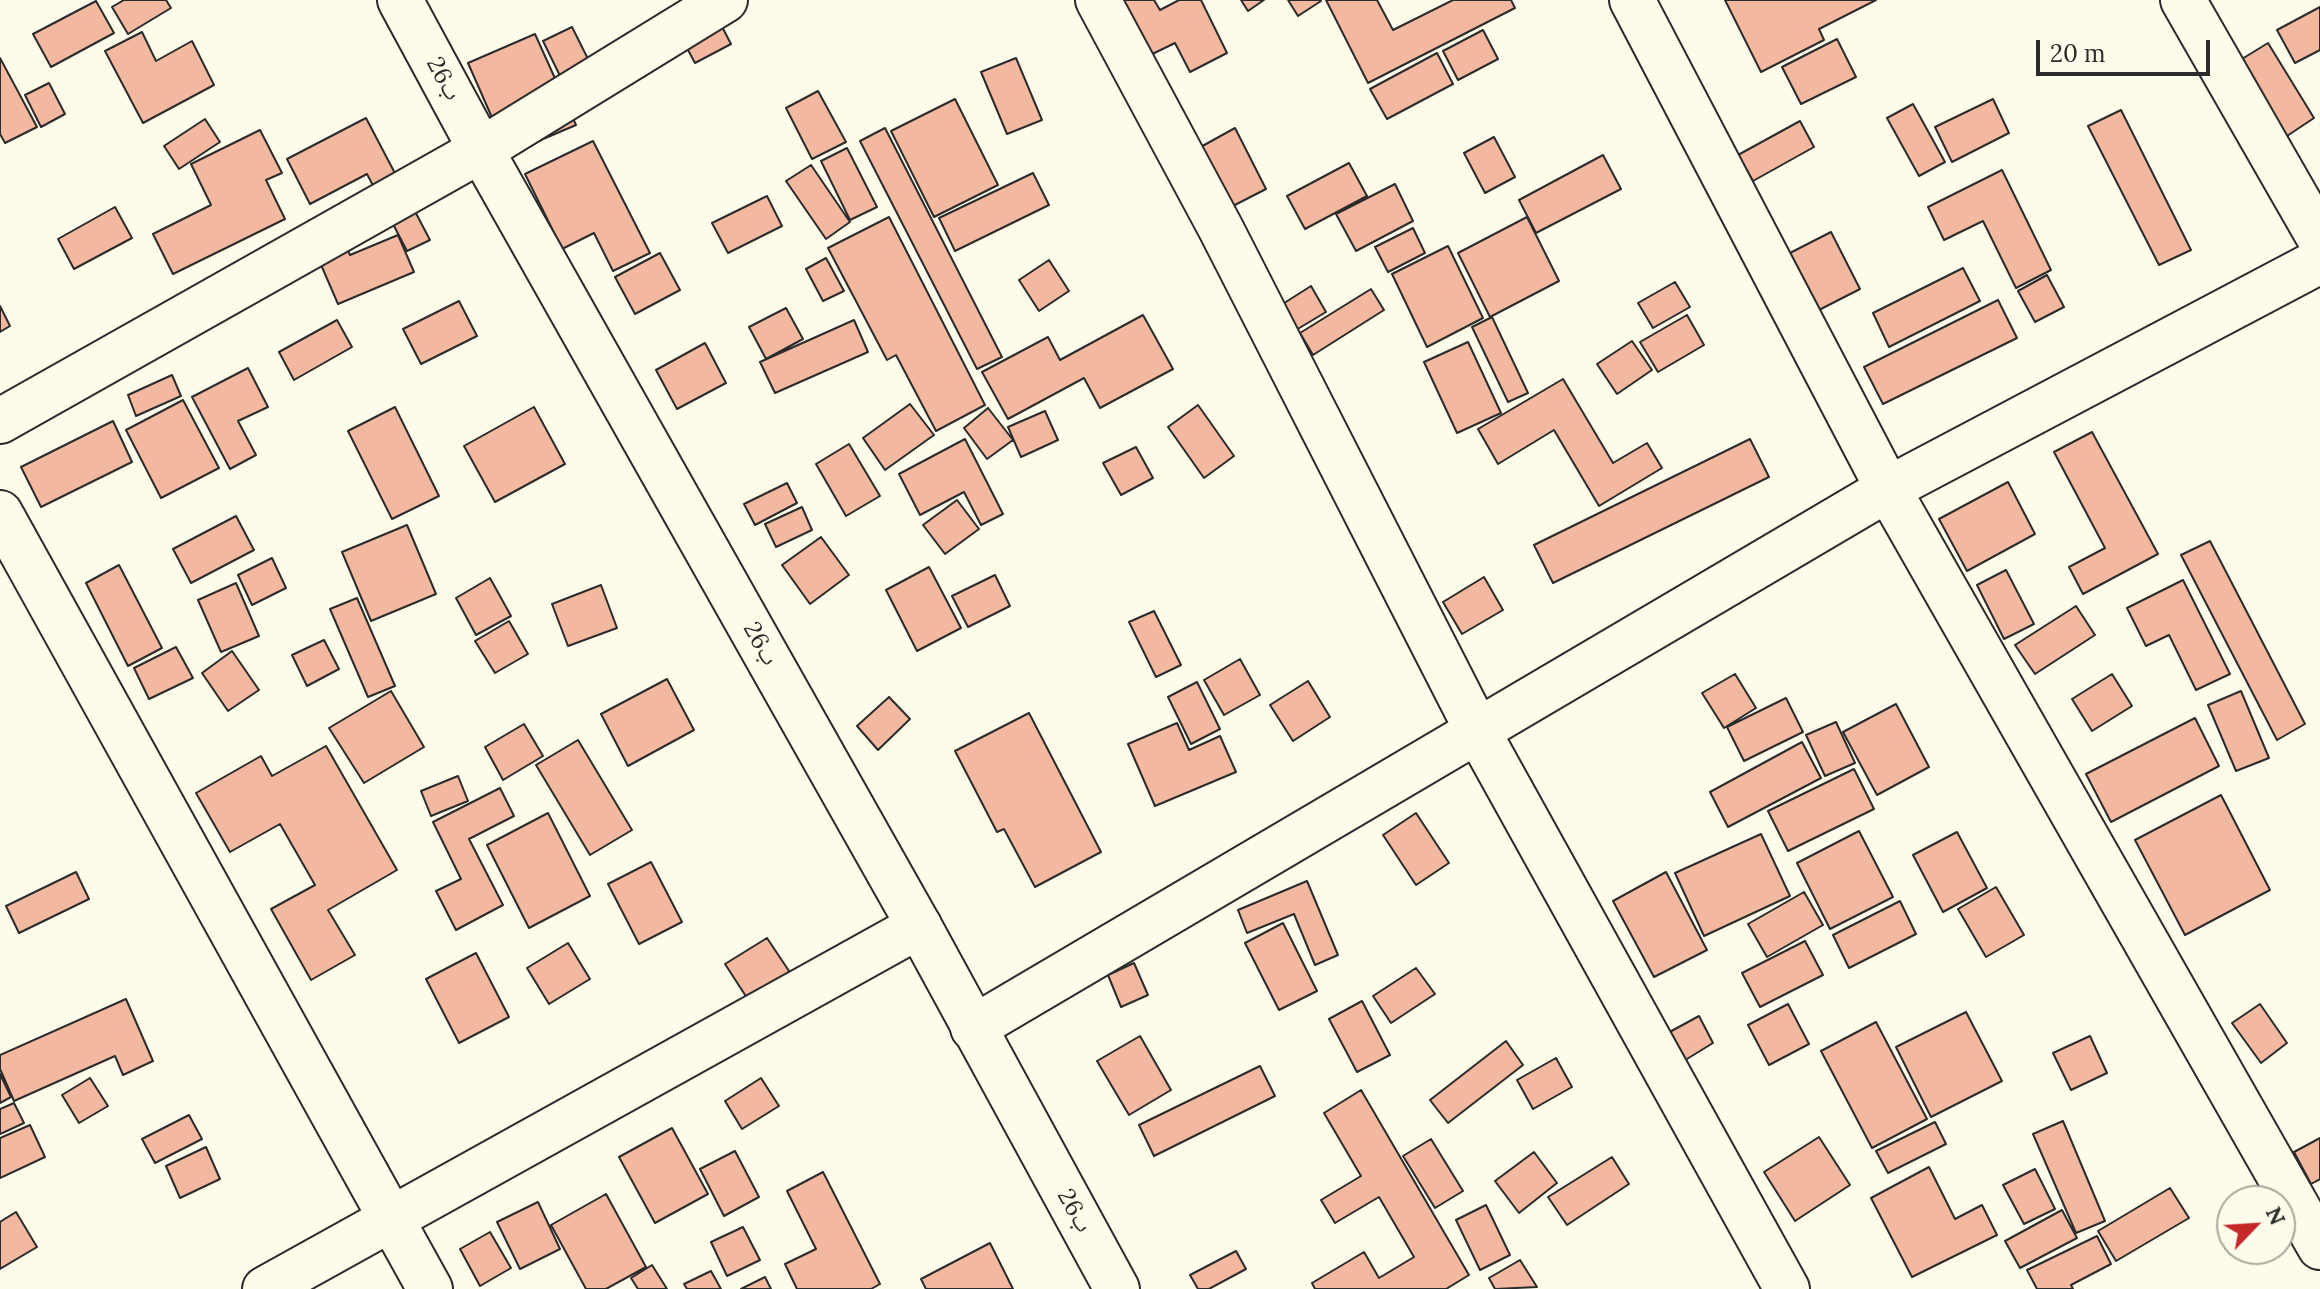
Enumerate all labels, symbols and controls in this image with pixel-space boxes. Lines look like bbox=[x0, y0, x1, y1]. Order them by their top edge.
scale bar bbox=[2040, 24, 2214, 74]
text: 20 m bbox=[2050, 38, 2106, 69]
street label: 26ب bbox=[420, 52, 466, 106]
street label: 26ب bbox=[736, 617, 784, 671]
street label: 26ب bbox=[1050, 1184, 1098, 1238]
north arrow bbox=[2216, 1185, 2296, 1265]
text: N bbox=[2260, 1202, 2292, 1229]

